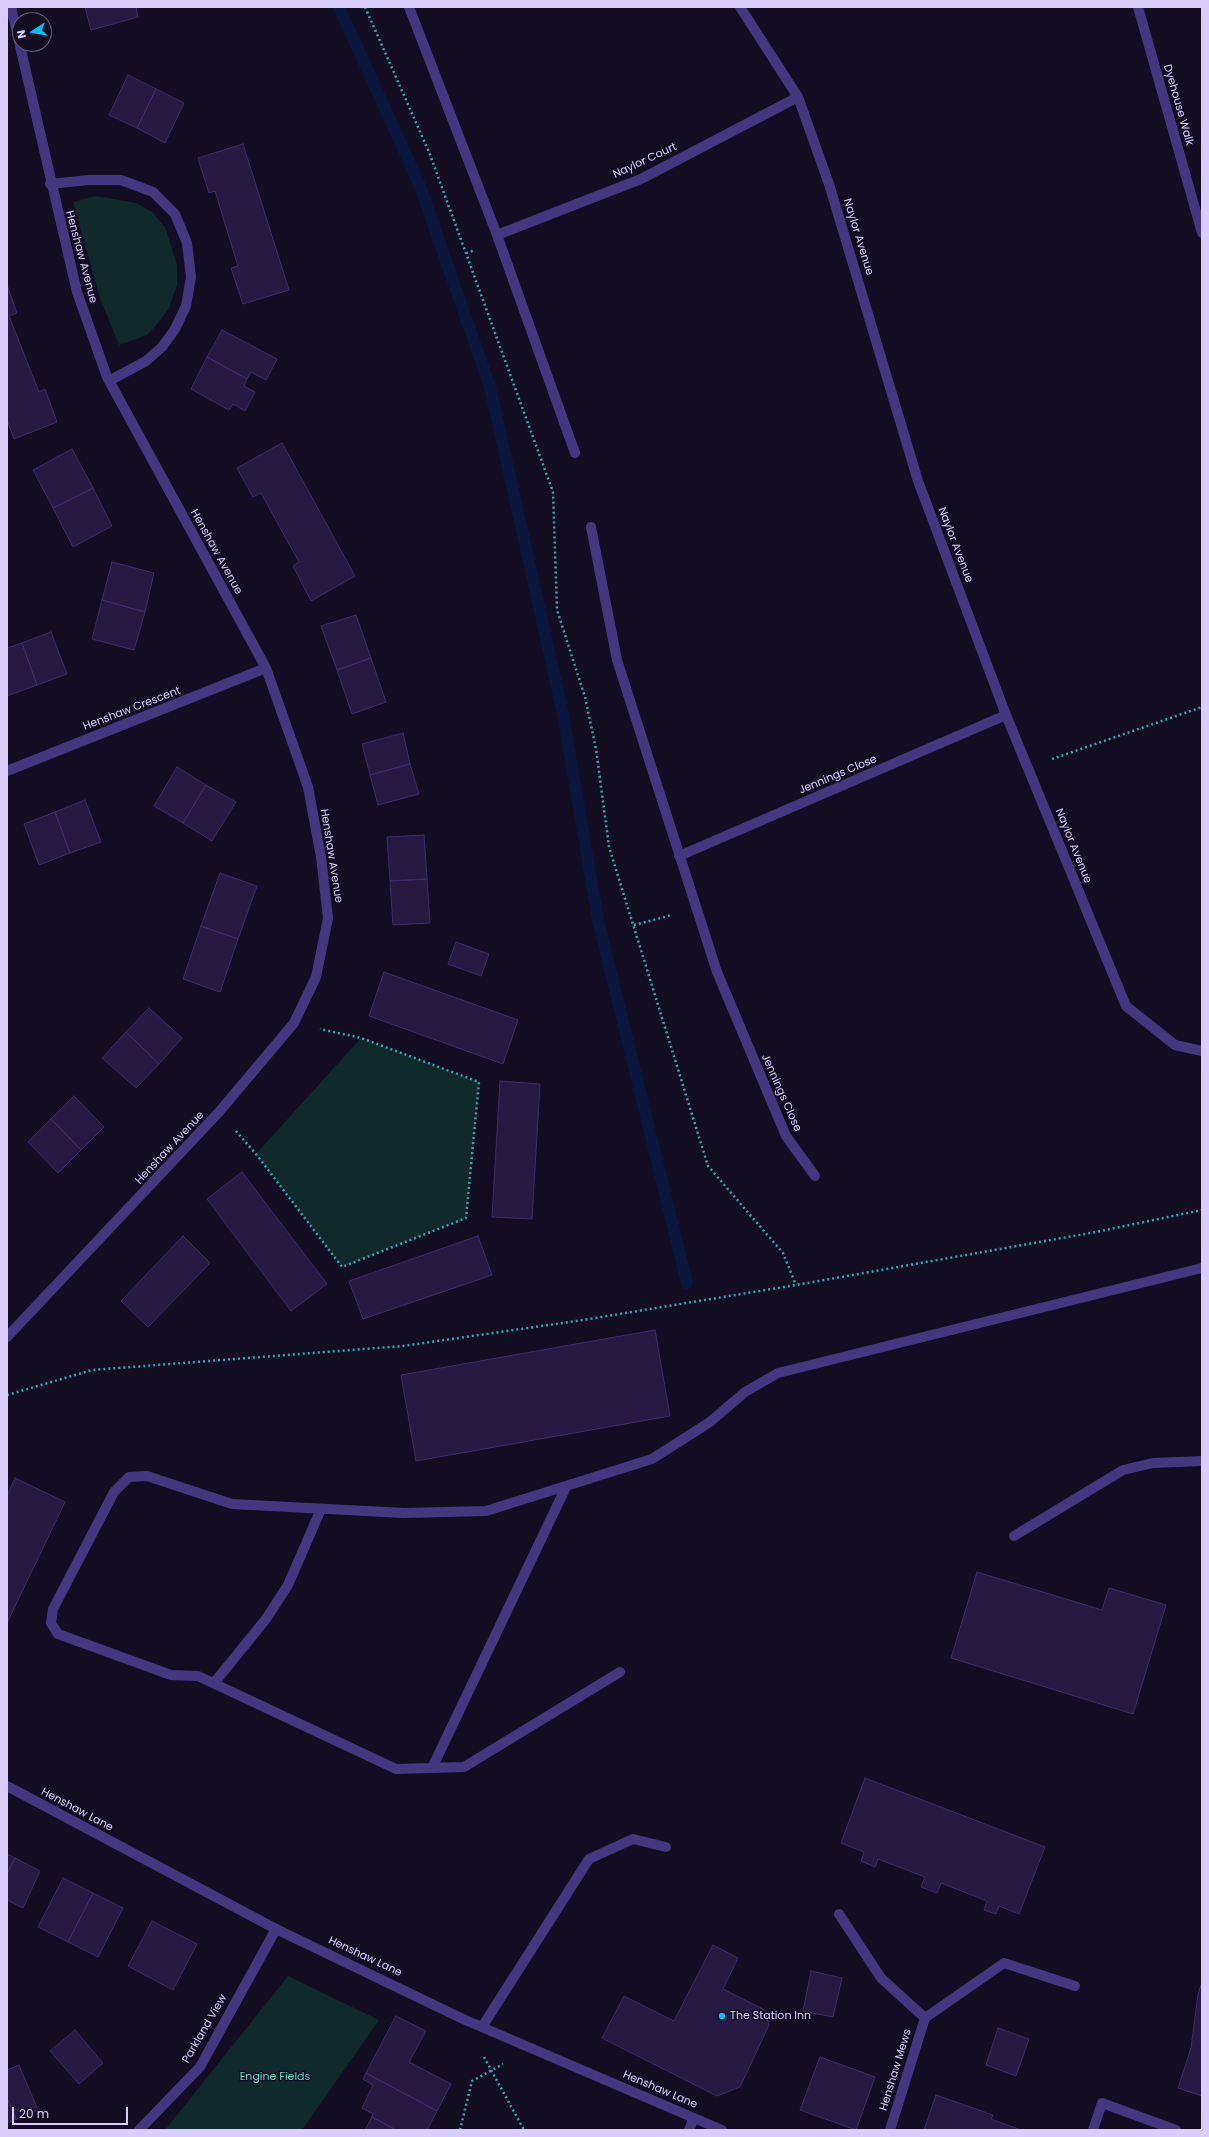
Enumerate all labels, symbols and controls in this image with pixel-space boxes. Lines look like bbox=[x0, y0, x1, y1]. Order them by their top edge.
north arrow bbox=[12, 12, 52, 52]
text: N bbox=[13, 29, 30, 40]
street label: Dyehouse Walk bbox=[1160, 63, 1196, 147]
street label: Naylor Court bbox=[611, 140, 679, 182]
street label: Naylor Avenue bbox=[840, 197, 876, 277]
street label: Henshaw Avenue bbox=[62, 209, 100, 305]
street label: Naylor Avenue bbox=[935, 506, 975, 584]
street label: Henshaw Avenue bbox=[187, 507, 245, 597]
street label: Henshaw Crescent bbox=[81, 684, 183, 734]
street label: Jennings Close bbox=[797, 753, 879, 797]
street label: Naylor Avenue bbox=[1052, 807, 1094, 885]
street label: Henshaw Avenue bbox=[317, 808, 345, 904]
street label: Jennings Close bbox=[758, 1052, 804, 1134]
street label: Henshaw Avenue bbox=[133, 1109, 207, 1187]
street label: Henshaw Lane bbox=[39, 1785, 115, 1835]
street label: Henshaw Lane bbox=[326, 1934, 404, 1980]
street label: Parkland View bbox=[180, 1992, 230, 2066]
place label: The Station Inn bbox=[730, 2009, 811, 2023]
marker: The Station Inn bbox=[717, 2011, 727, 2021]
street label: Henshaw Mews bbox=[877, 2028, 915, 2112]
street label: Henshaw Lane bbox=[621, 2068, 699, 2112]
park label: Engine Fields bbox=[240, 2070, 310, 2084]
scale bar bbox=[14, 2099, 130, 2125]
text: 20 m bbox=[19, 2105, 49, 2122]

